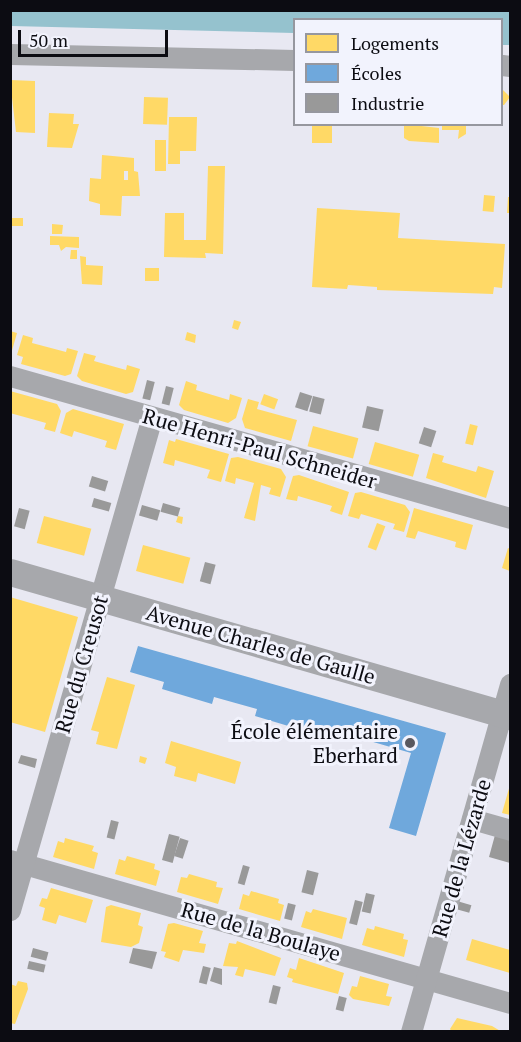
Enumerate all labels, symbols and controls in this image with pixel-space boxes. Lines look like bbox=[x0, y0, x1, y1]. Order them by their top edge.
scale bar bbox=[21, 18, 171, 56]
legend bbox=[293, 18, 503, 126]
text: 50 m bbox=[29, 28, 68, 52]
text: Logements bbox=[351, 31, 439, 55]
text: Écoles bbox=[351, 61, 402, 85]
text: Industrie bbox=[351, 91, 424, 115]
street label: Rue Henri-Paul Schneider bbox=[140, 402, 380, 494]
street label: Rue du Creusot bbox=[49, 592, 113, 736]
street label: Avenue Charles de Gaulle bbox=[144, 599, 378, 689]
place label: École élémentaire Eberhard bbox=[231, 718, 398, 768]
marker: École élémentaire Eberhard bbox=[403, 736, 417, 750]
street label: Rue de la Lézarde bbox=[426, 776, 496, 940]
street label: Rue de la Boulaye bbox=[178, 896, 344, 966]

